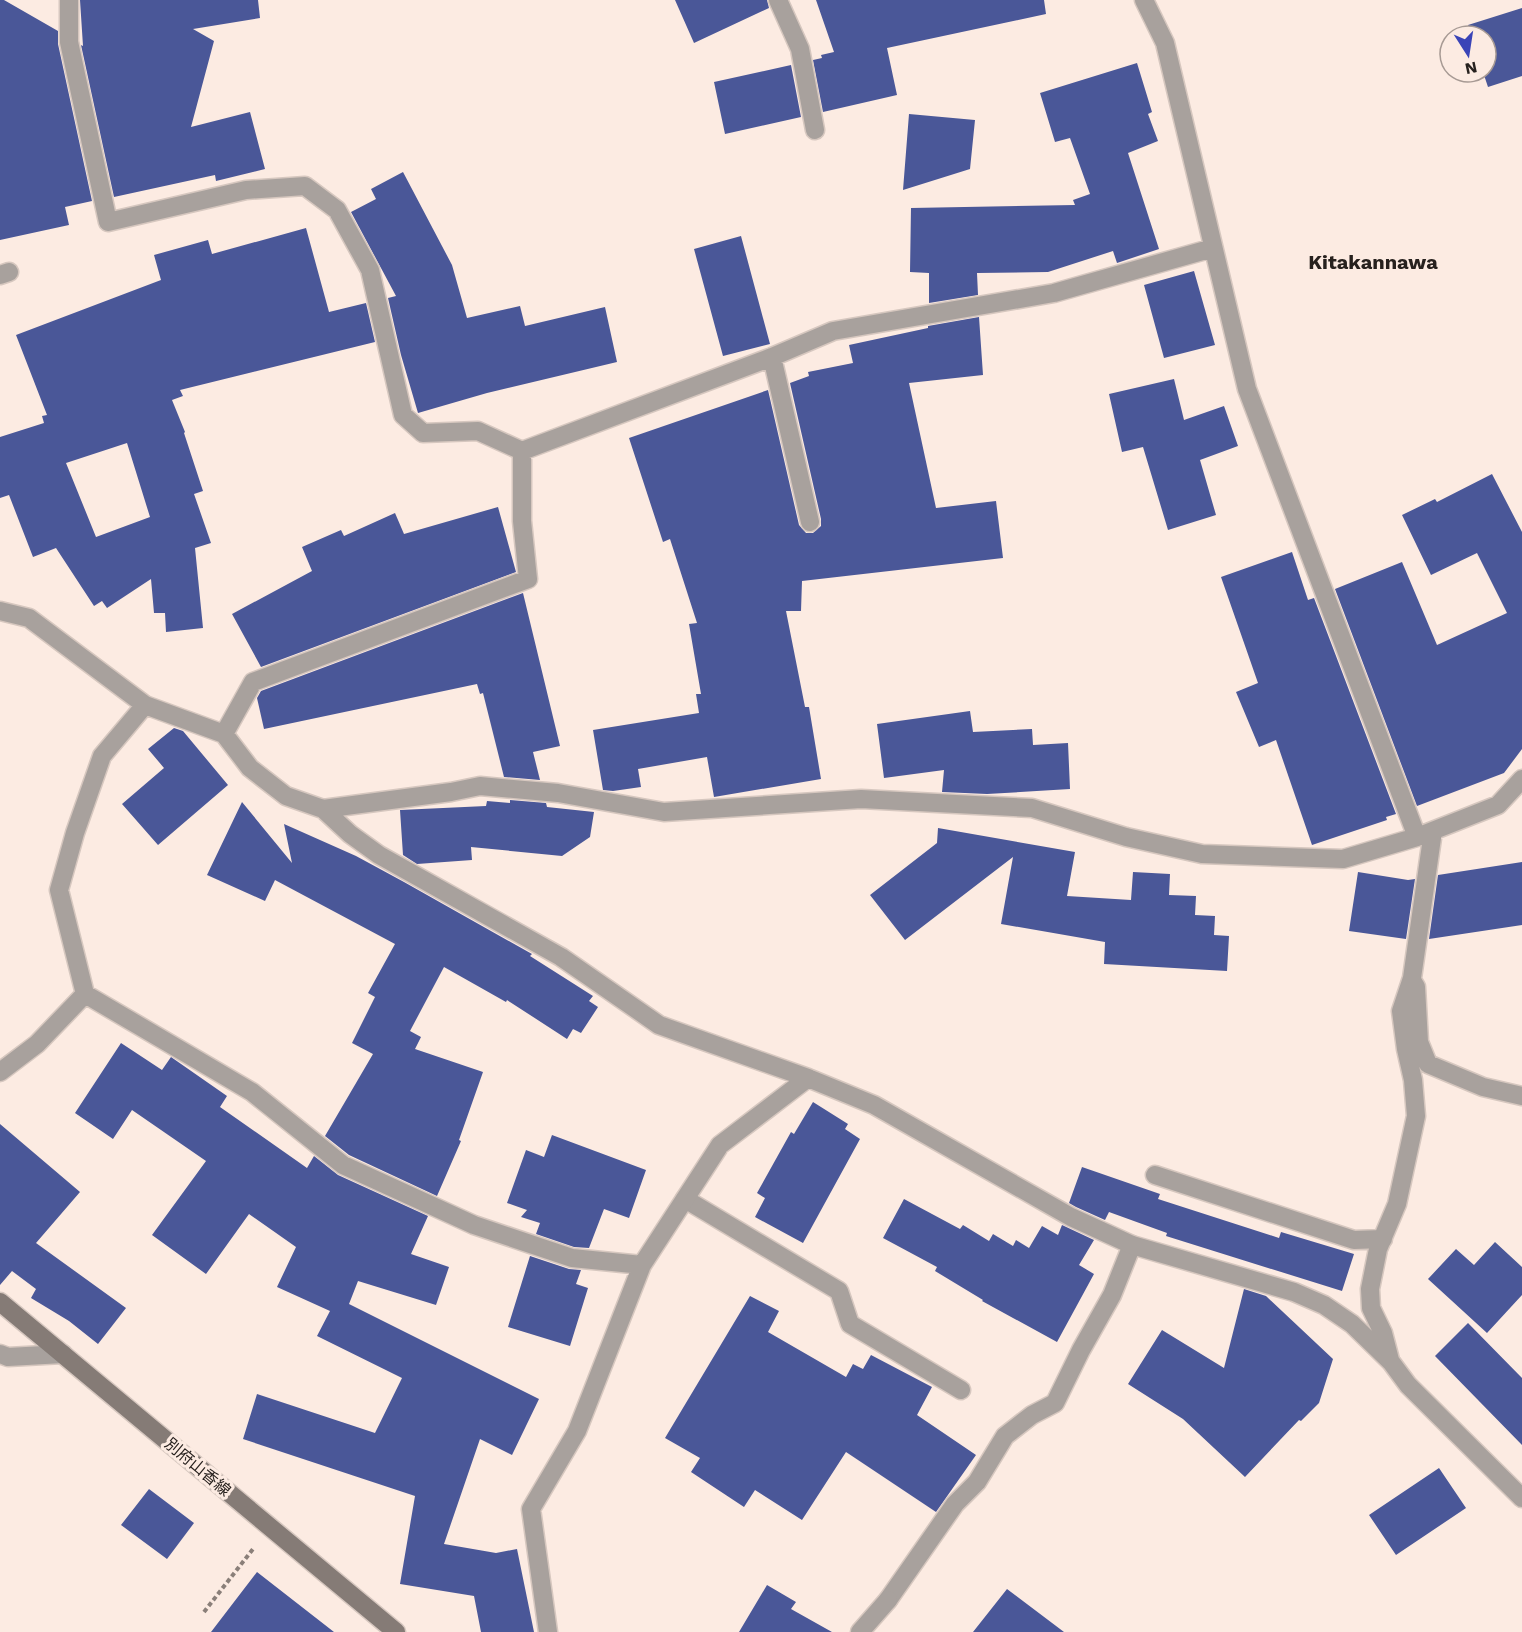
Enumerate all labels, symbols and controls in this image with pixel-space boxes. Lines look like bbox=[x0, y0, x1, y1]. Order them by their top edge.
north arrow bbox=[1438, 24, 1498, 84]
text: N bbox=[1463, 58, 1479, 79]
district label: Kitakannawa bbox=[1308, 250, 1438, 274]
street label: 別府山香線 bbox=[161, 1434, 235, 1500]

